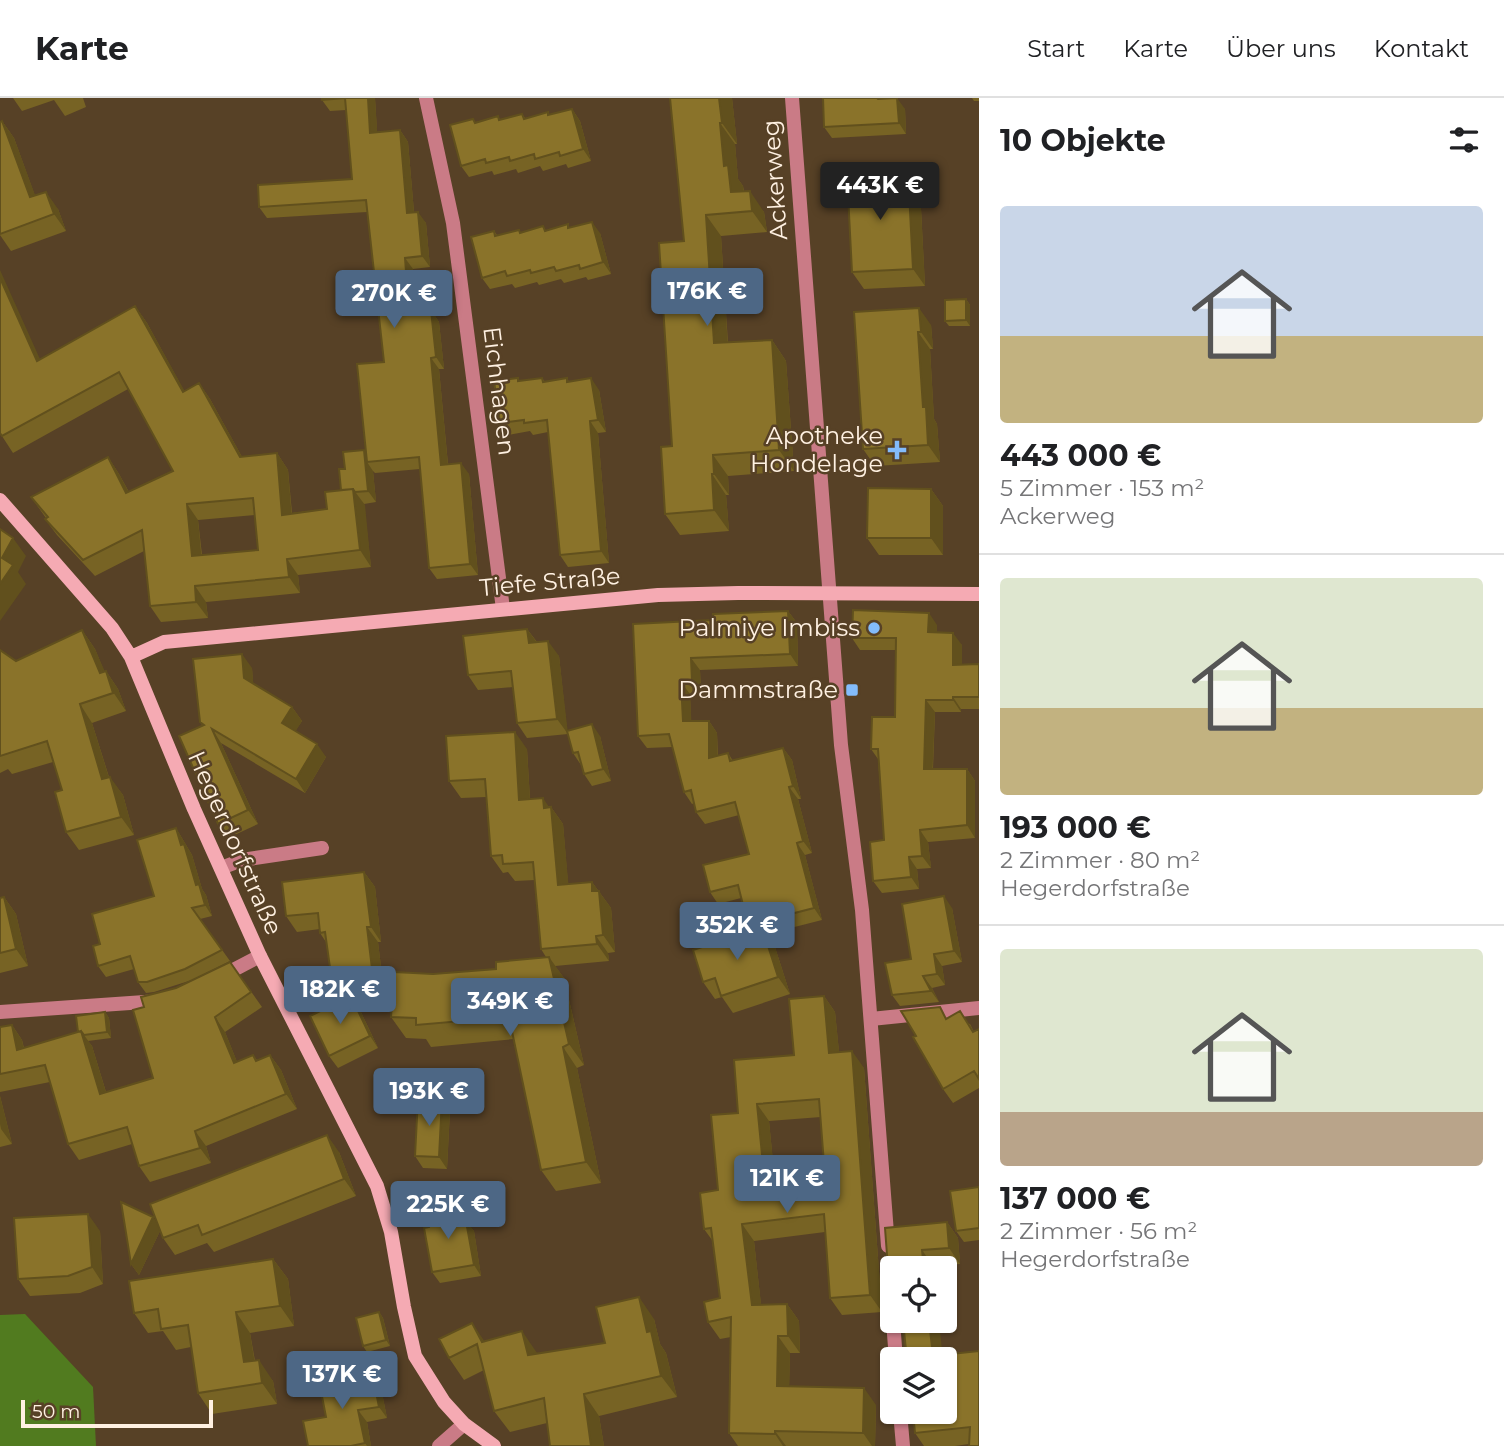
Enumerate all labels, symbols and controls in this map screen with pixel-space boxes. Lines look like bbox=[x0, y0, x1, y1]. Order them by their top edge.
text: Karte bbox=[35, 28, 129, 68]
text: Start bbox=[1027, 34, 1085, 63]
text: Karte bbox=[1123, 34, 1188, 63]
text: Über uns bbox=[1226, 34, 1336, 63]
text: Kontakt bbox=[1374, 34, 1469, 63]
street label: Ackerweg bbox=[756, 119, 793, 241]
icon: filters bbox=[1445, 121, 1483, 159]
text: 10 Objekte bbox=[1000, 122, 1166, 159]
pin: 443K € bbox=[823, 162, 937, 222]
text: 443K € bbox=[836, 171, 924, 199]
icon: home bbox=[1179, 251, 1305, 377]
pin: 176K € bbox=[650, 268, 764, 328]
pin: 270K € bbox=[337, 271, 451, 330]
text: 176K € bbox=[667, 277, 747, 305]
text: 270K € bbox=[351, 279, 437, 307]
street label: Eichhagen bbox=[477, 325, 522, 457]
place label: Apotheke Hondelage bbox=[750, 421, 883, 478]
text: 443 000 € bbox=[1000, 437, 1161, 474]
marker: Apotheke Hondelage bbox=[889, 442, 905, 458]
text: 5 Zimmer · 153 m² bbox=[1000, 474, 1204, 502]
text: Ackerweg bbox=[1000, 502, 1115, 530]
street label: Tiefe Straße bbox=[478, 561, 622, 602]
place label: Palmiye Imbiss bbox=[678, 613, 860, 642]
marker: Palmiye Imbiss bbox=[866, 620, 882, 636]
icon: home bbox=[1179, 623, 1305, 749]
place label: Dammstraße bbox=[678, 675, 838, 704]
marker: Dammstraße bbox=[844, 682, 860, 698]
street label: Hegerdorfstraße bbox=[182, 746, 289, 939]
text: 193 000 € bbox=[1000, 809, 1151, 846]
text: 2 Zimmer · 80 m² bbox=[1000, 846, 1200, 874]
text: Hegerdorfstraße bbox=[1000, 874, 1190, 902]
pin: 352K € bbox=[680, 902, 794, 962]
text: 352K € bbox=[696, 911, 778, 939]
pin: 182K € bbox=[283, 967, 397, 1026]
text: 182K € bbox=[300, 975, 380, 1003]
pin: 349K € bbox=[453, 978, 567, 1038]
text: 349K € bbox=[467, 987, 553, 1015]
icon: home bbox=[1179, 994, 1305, 1120]
pin: 193K € bbox=[372, 1068, 486, 1128]
text: 193K € bbox=[389, 1077, 469, 1105]
pin: 121K € bbox=[730, 1156, 844, 1215]
text: 121K € bbox=[750, 1164, 824, 1192]
text: 137 000 € bbox=[1000, 1180, 1150, 1217]
pin: 225K € bbox=[391, 1182, 505, 1241]
text: 225K € bbox=[406, 1190, 490, 1218]
text: 2 Zimmer · 56 m² bbox=[1000, 1217, 1197, 1245]
text: Hegerdorfstraße bbox=[1000, 1245, 1190, 1273]
map controls bbox=[880, 1256, 957, 1424]
button: locate bbox=[880, 1256, 957, 1333]
button: layers bbox=[880, 1347, 957, 1424]
pin: 137K € bbox=[285, 1352, 399, 1411]
text: 137K € bbox=[303, 1360, 381, 1388]
scale bar bbox=[21, 1397, 214, 1429]
text: 50 m bbox=[32, 1400, 80, 1423]

